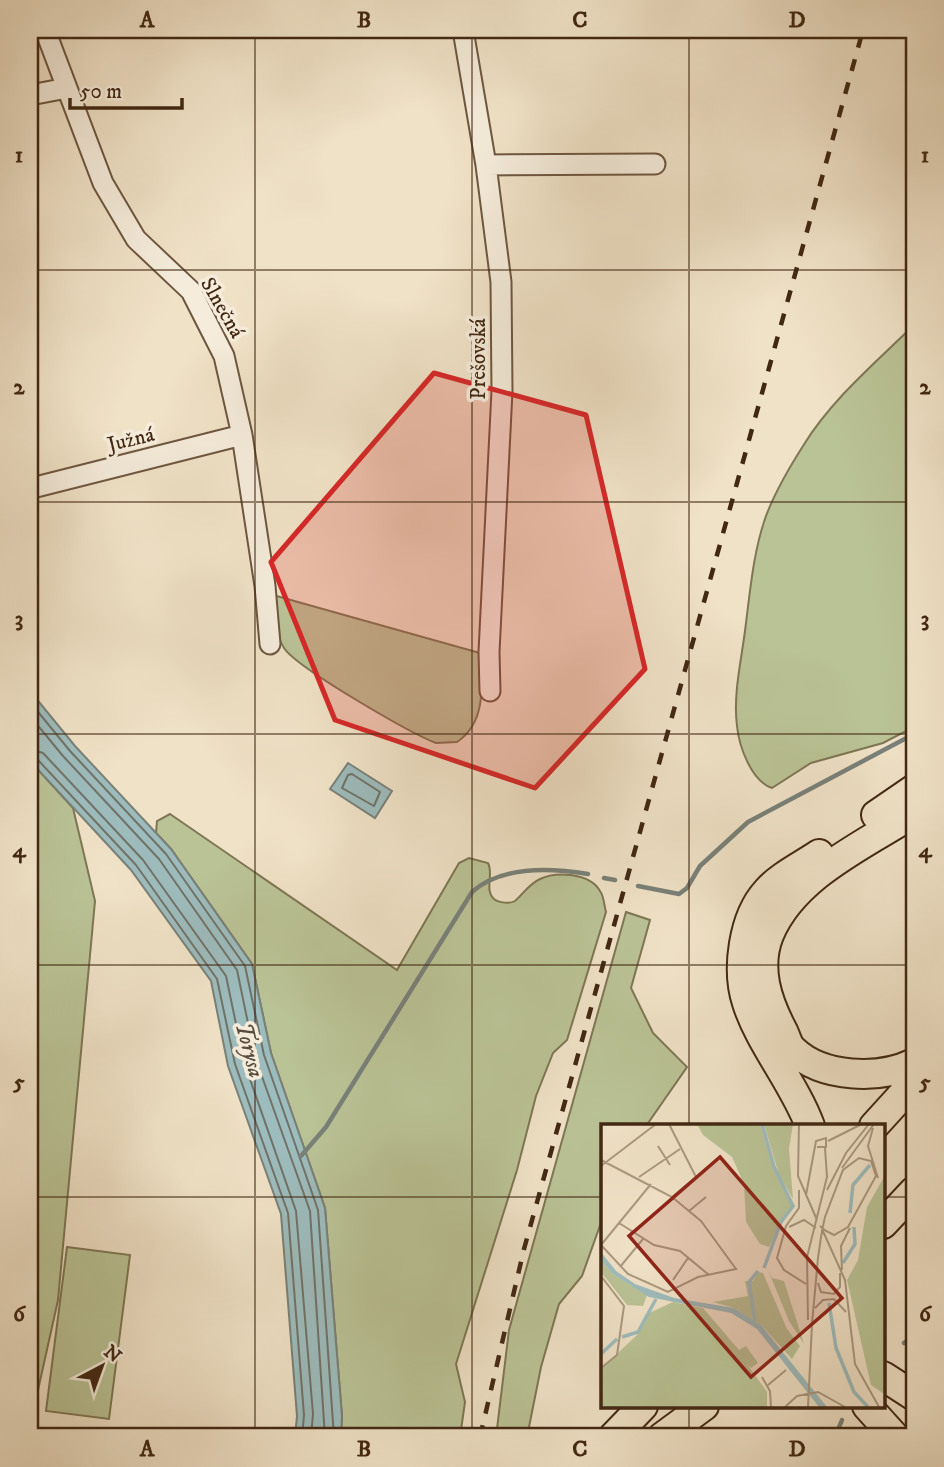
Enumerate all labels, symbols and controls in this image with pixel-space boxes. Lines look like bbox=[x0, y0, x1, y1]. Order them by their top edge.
text: A bbox=[139, 6, 156, 35]
text: B bbox=[357, 6, 371, 35]
text: C bbox=[572, 6, 588, 35]
text: D bbox=[788, 6, 806, 35]
scale bar bbox=[70, 66, 182, 110]
text: 50 m bbox=[80, 79, 122, 105]
text: 1 bbox=[15, 141, 23, 170]
text: 1 bbox=[921, 141, 929, 170]
street label: Slnečná bbox=[194, 273, 250, 343]
street label: Prešovská bbox=[466, 318, 492, 400]
text: 2 bbox=[13, 373, 25, 402]
text: 2 bbox=[919, 373, 931, 402]
street label: Južná bbox=[103, 422, 157, 459]
text: 3 bbox=[15, 605, 23, 634]
text: 3 bbox=[921, 605, 929, 634]
text: 4 bbox=[12, 836, 27, 865]
text: 4 bbox=[918, 836, 933, 865]
water label: Torysa bbox=[228, 1019, 270, 1081]
text: 5 bbox=[12, 1068, 25, 1097]
text: 5 bbox=[918, 1068, 931, 1097]
inset map bbox=[601, 1124, 884, 1408]
text: 6 bbox=[13, 1300, 27, 1329]
text: 6 bbox=[919, 1300, 933, 1329]
north arrow bbox=[66, 1330, 136, 1400]
text: N bbox=[99, 1341, 126, 1368]
text: A bbox=[139, 1435, 156, 1464]
text: B bbox=[357, 1435, 371, 1464]
text: C bbox=[572, 1435, 588, 1464]
text: D bbox=[788, 1435, 806, 1464]

